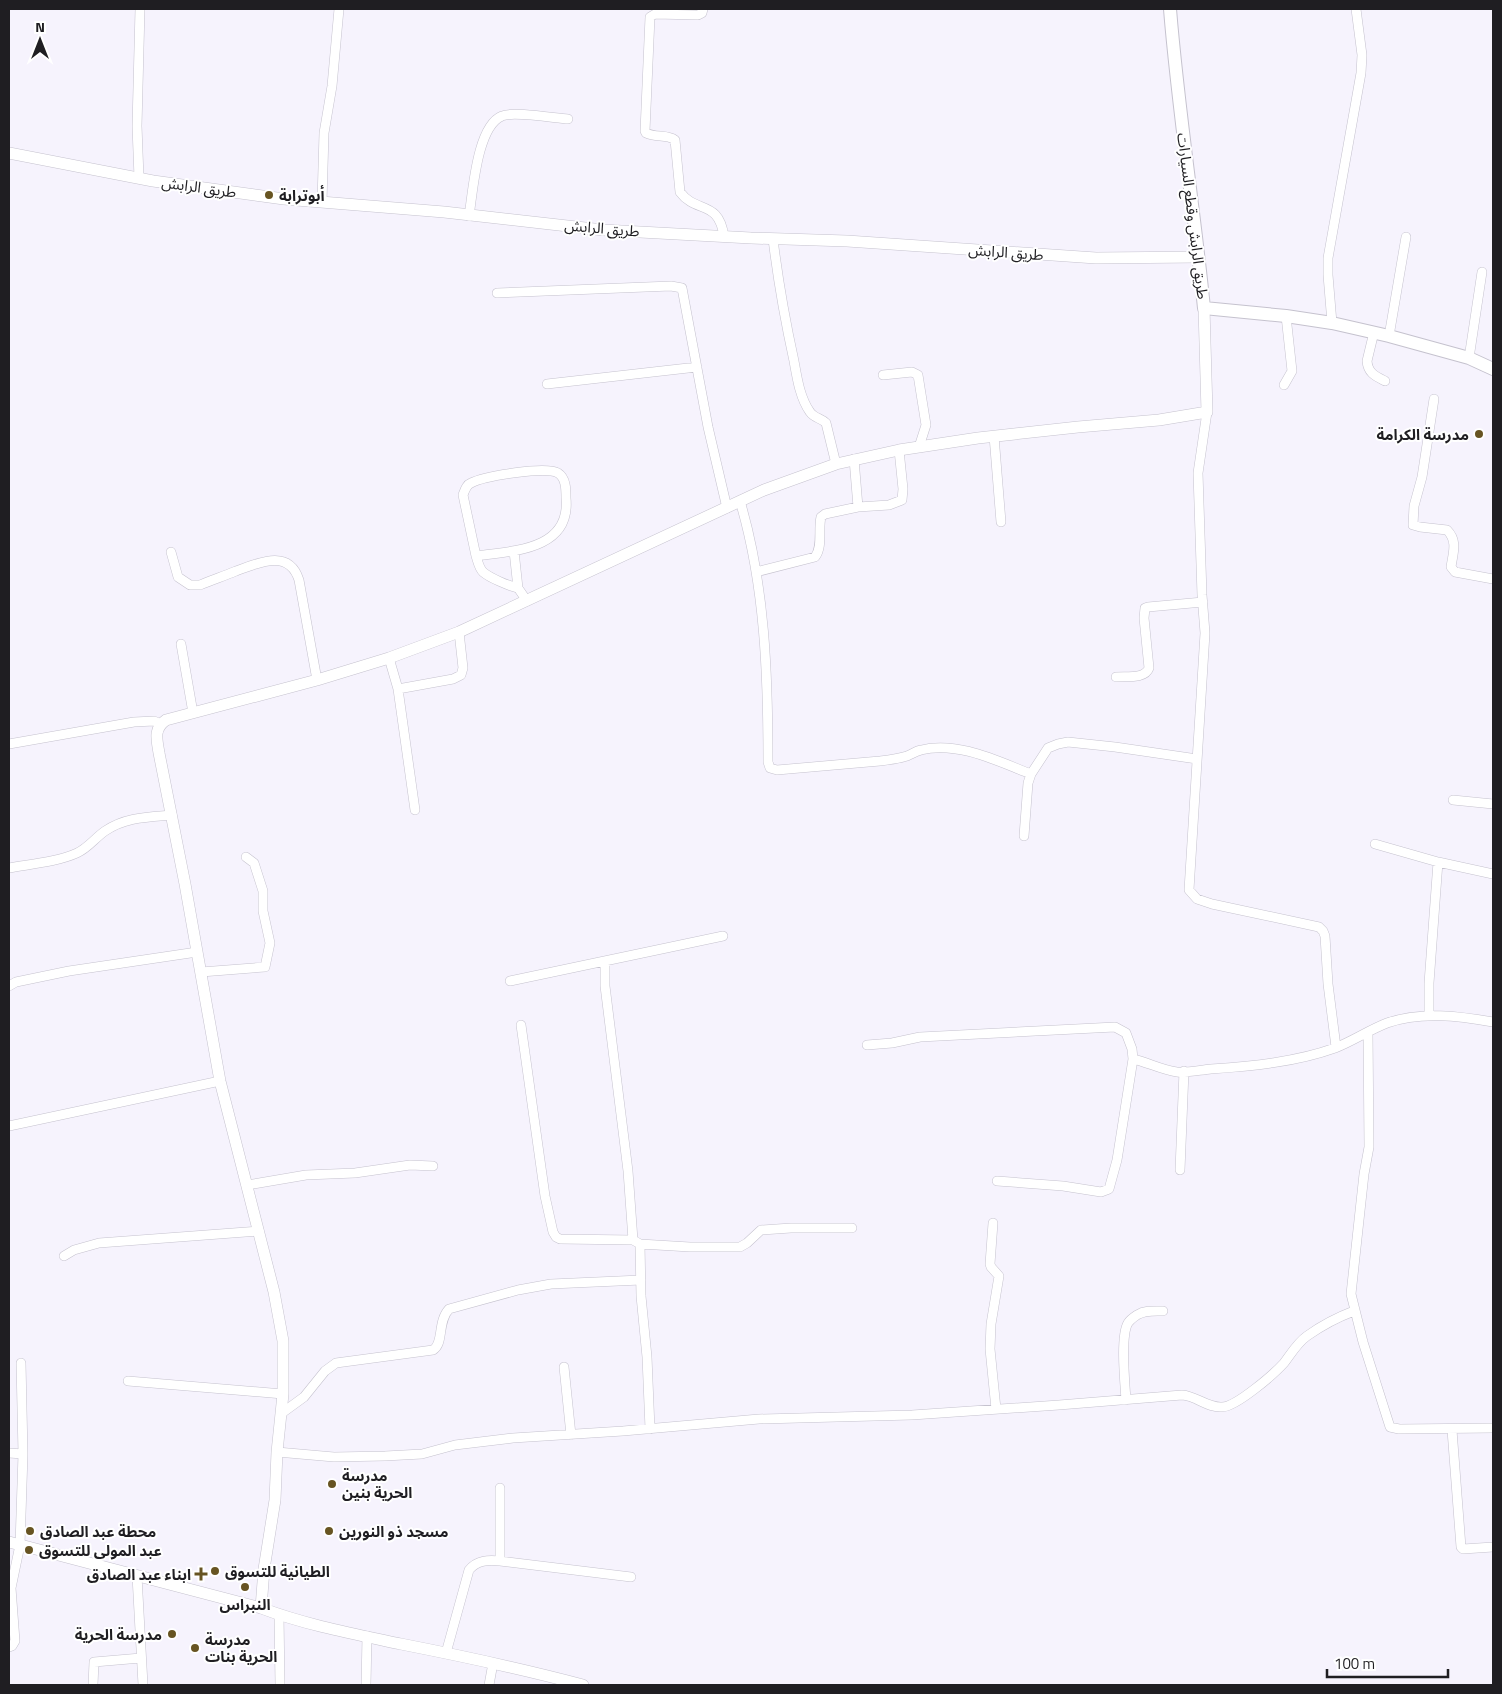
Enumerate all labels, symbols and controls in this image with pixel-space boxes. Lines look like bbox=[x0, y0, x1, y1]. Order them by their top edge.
north arrow bbox=[15, 15, 65, 65]
text: N bbox=[35, 16, 45, 37]
street label: طريق الرابش وقطع السيارات bbox=[1170, 131, 1215, 301]
street label: طريق الرابش bbox=[160, 170, 238, 204]
place label: أبوترابة bbox=[279, 184, 325, 207]
marker: أبوترابة bbox=[263, 189, 275, 201]
street label: طريق الرابش bbox=[564, 213, 640, 243]
street label: طريق الرابش bbox=[968, 238, 1044, 266]
place label: مدرسة الكرامة bbox=[1376, 423, 1469, 446]
marker: مدرسة الكرامة bbox=[1473, 428, 1485, 440]
place label: مدرسة الحرية بنين bbox=[342, 1464, 412, 1504]
marker: مدرسة الحرية بنين bbox=[326, 1478, 338, 1490]
place label: محطة عبد الصادق bbox=[40, 1520, 156, 1543]
place label: مسجد ذو النورين bbox=[339, 1520, 449, 1543]
marker: محطة عبد الصادق bbox=[24, 1525, 36, 1537]
marker: مسجد ذو النورين bbox=[323, 1525, 335, 1537]
place label: عبد المولى للتسوق bbox=[39, 1539, 162, 1562]
marker: عبد المولى للتسوق bbox=[23, 1544, 35, 1556]
place label: الطيانية للتسوق bbox=[225, 1560, 330, 1583]
place label: ابناء عبد الصادق bbox=[87, 1563, 191, 1586]
marker: الطيانية للتسوق bbox=[209, 1565, 221, 1577]
marker: ابناء عبد الصادق bbox=[195, 1568, 207, 1580]
marker: النبراس bbox=[239, 1581, 251, 1593]
place label: النبراس bbox=[219, 1593, 271, 1616]
place label: مدرسة الحرية bbox=[75, 1623, 162, 1646]
marker: مدرسة الحرية bbox=[166, 1628, 178, 1640]
place label: مدرسة الحرية بنات bbox=[205, 1628, 277, 1668]
marker: مدرسة الحرية بنات bbox=[189, 1642, 201, 1654]
scale bar bbox=[1327, 1646, 1448, 1678]
text: 100 m bbox=[1334, 1652, 1375, 1675]

